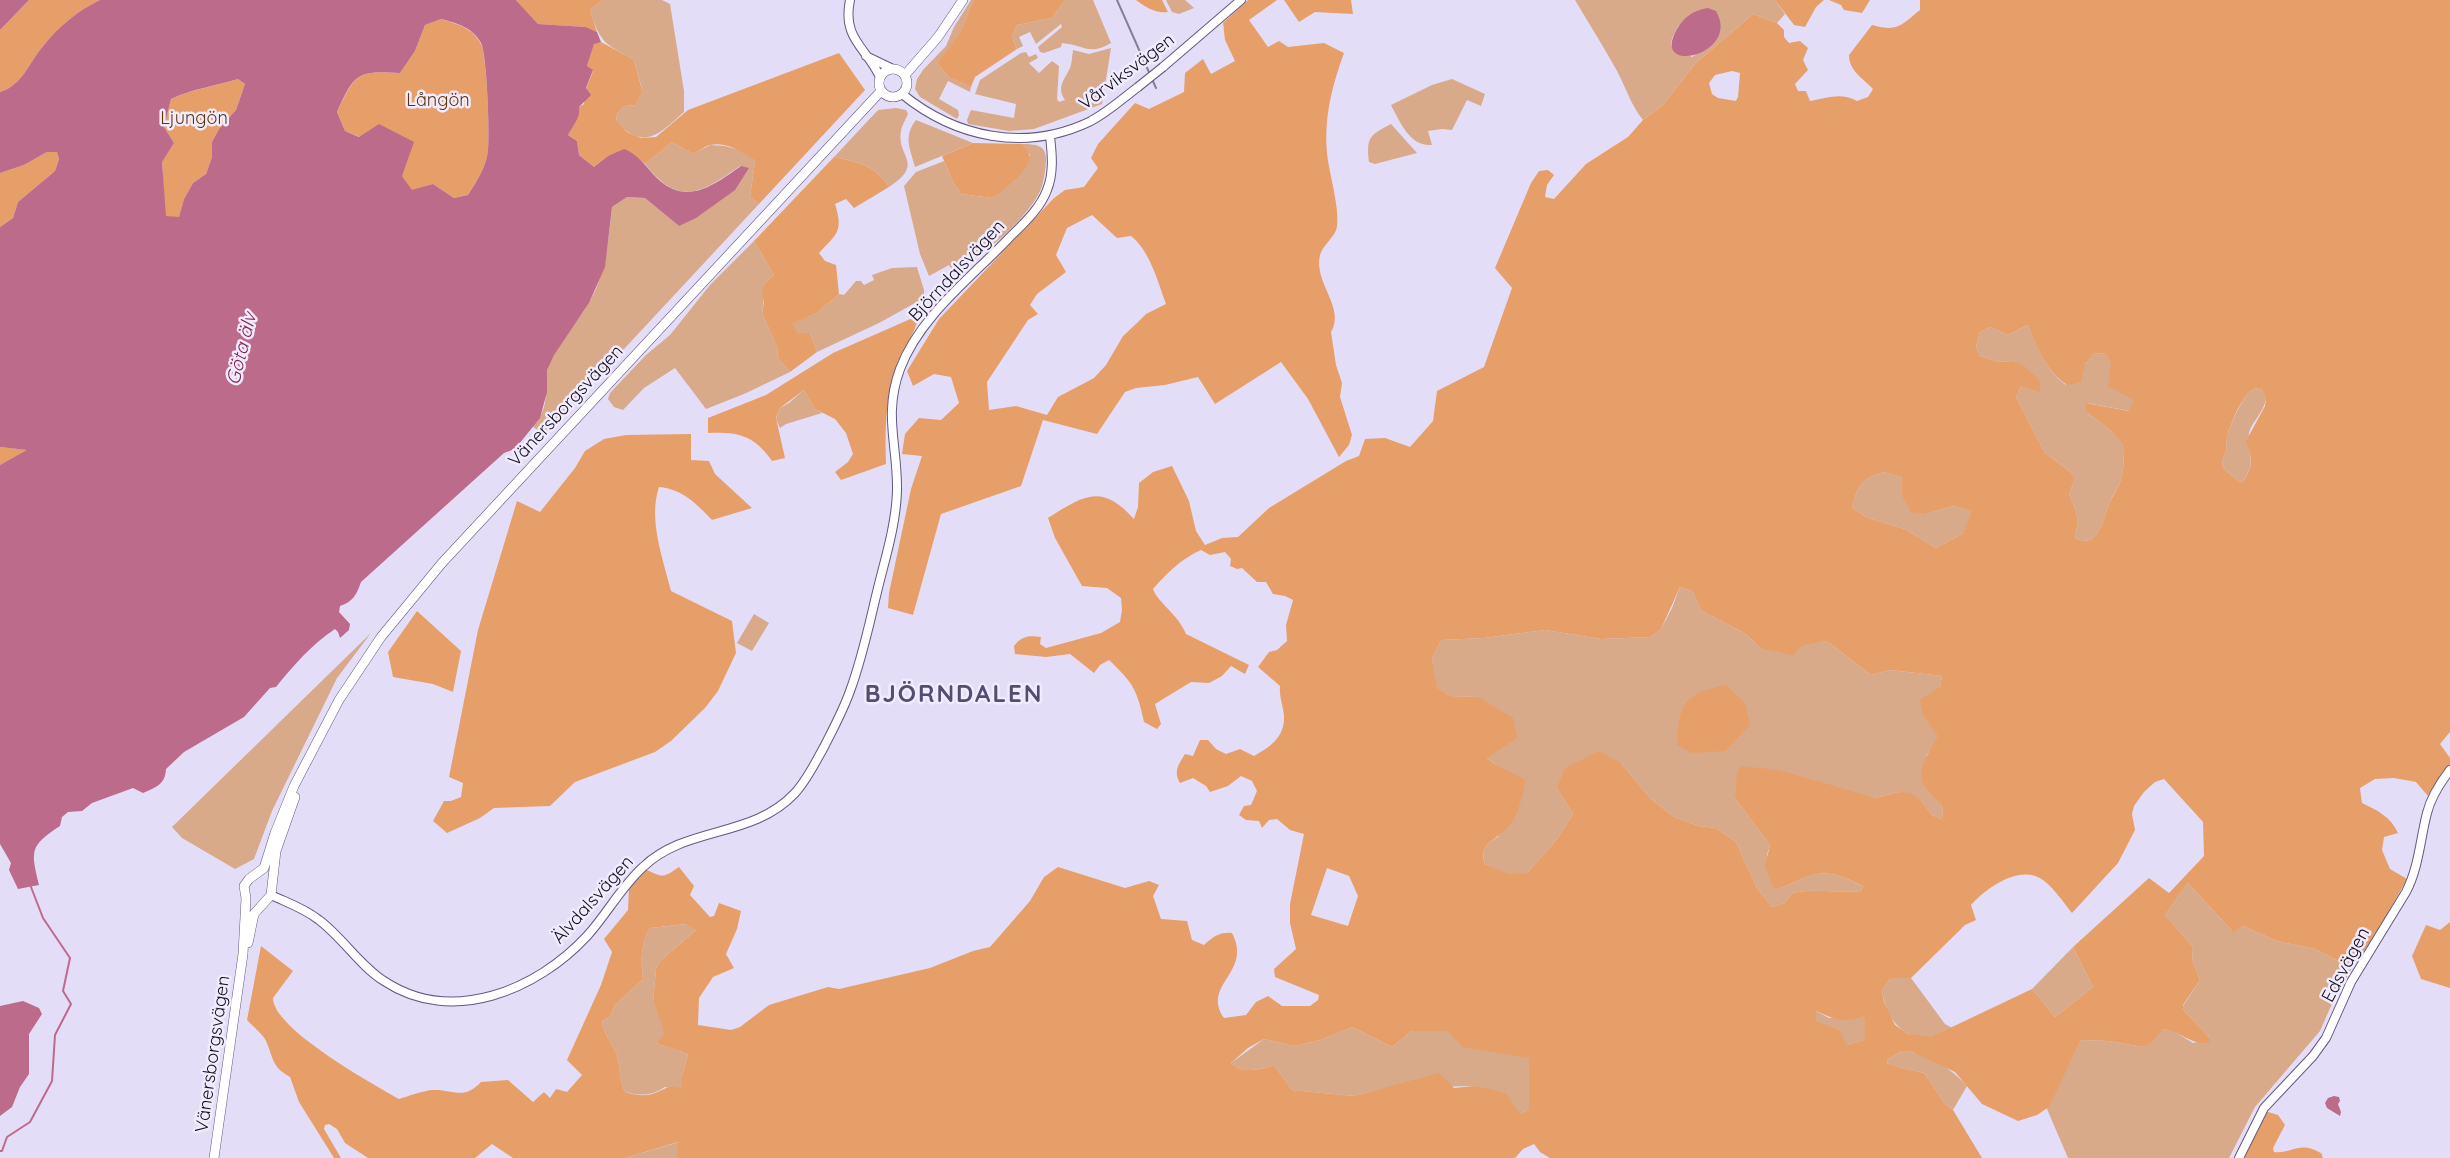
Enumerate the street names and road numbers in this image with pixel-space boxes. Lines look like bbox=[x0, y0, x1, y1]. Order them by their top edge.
street label: Vårviksvägen bbox=[1075, 29, 1179, 115]
street label: Björndalsvägen bbox=[904, 216, 1010, 326]
street label: Vänersborgsvägen bbox=[504, 341, 628, 471]
street label: Älvdalsvägen bbox=[548, 852, 638, 948]
street label: Edsvägen bbox=[2317, 924, 2375, 1006]
street label: Vänersborgsvägen bbox=[191, 974, 235, 1134]

